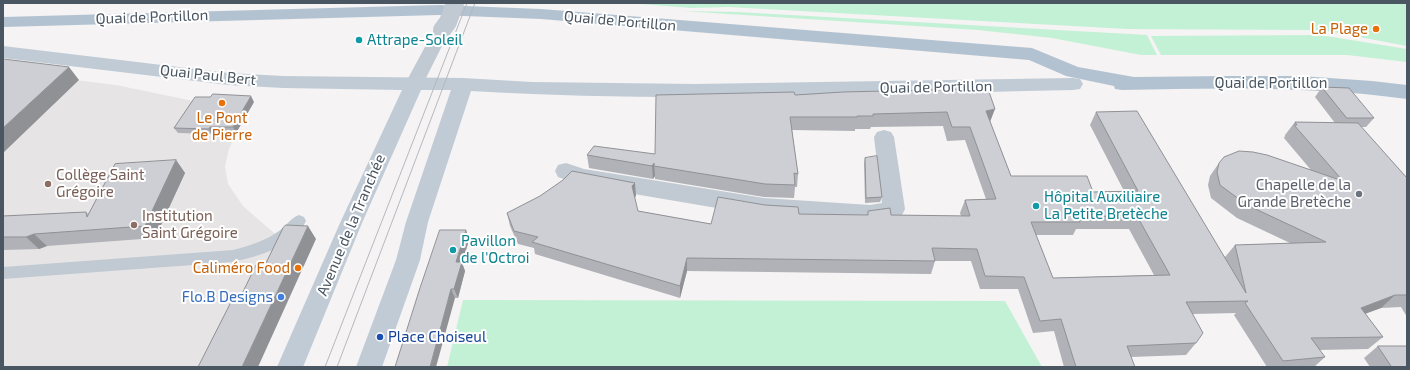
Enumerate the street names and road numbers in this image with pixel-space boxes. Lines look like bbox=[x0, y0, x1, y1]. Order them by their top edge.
street label: Quai de Portillon bbox=[95, 6, 209, 28]
street label: Quai de Portillon bbox=[563, 7, 677, 35]
street label: Quai Paul Bert bbox=[159, 61, 257, 89]
street label: Quai de Portillon bbox=[1215, 74, 1327, 92]
street label: Quai de Portillon bbox=[879, 77, 993, 97]
street label: Avenue de la Tranchée bbox=[313, 151, 389, 299]

